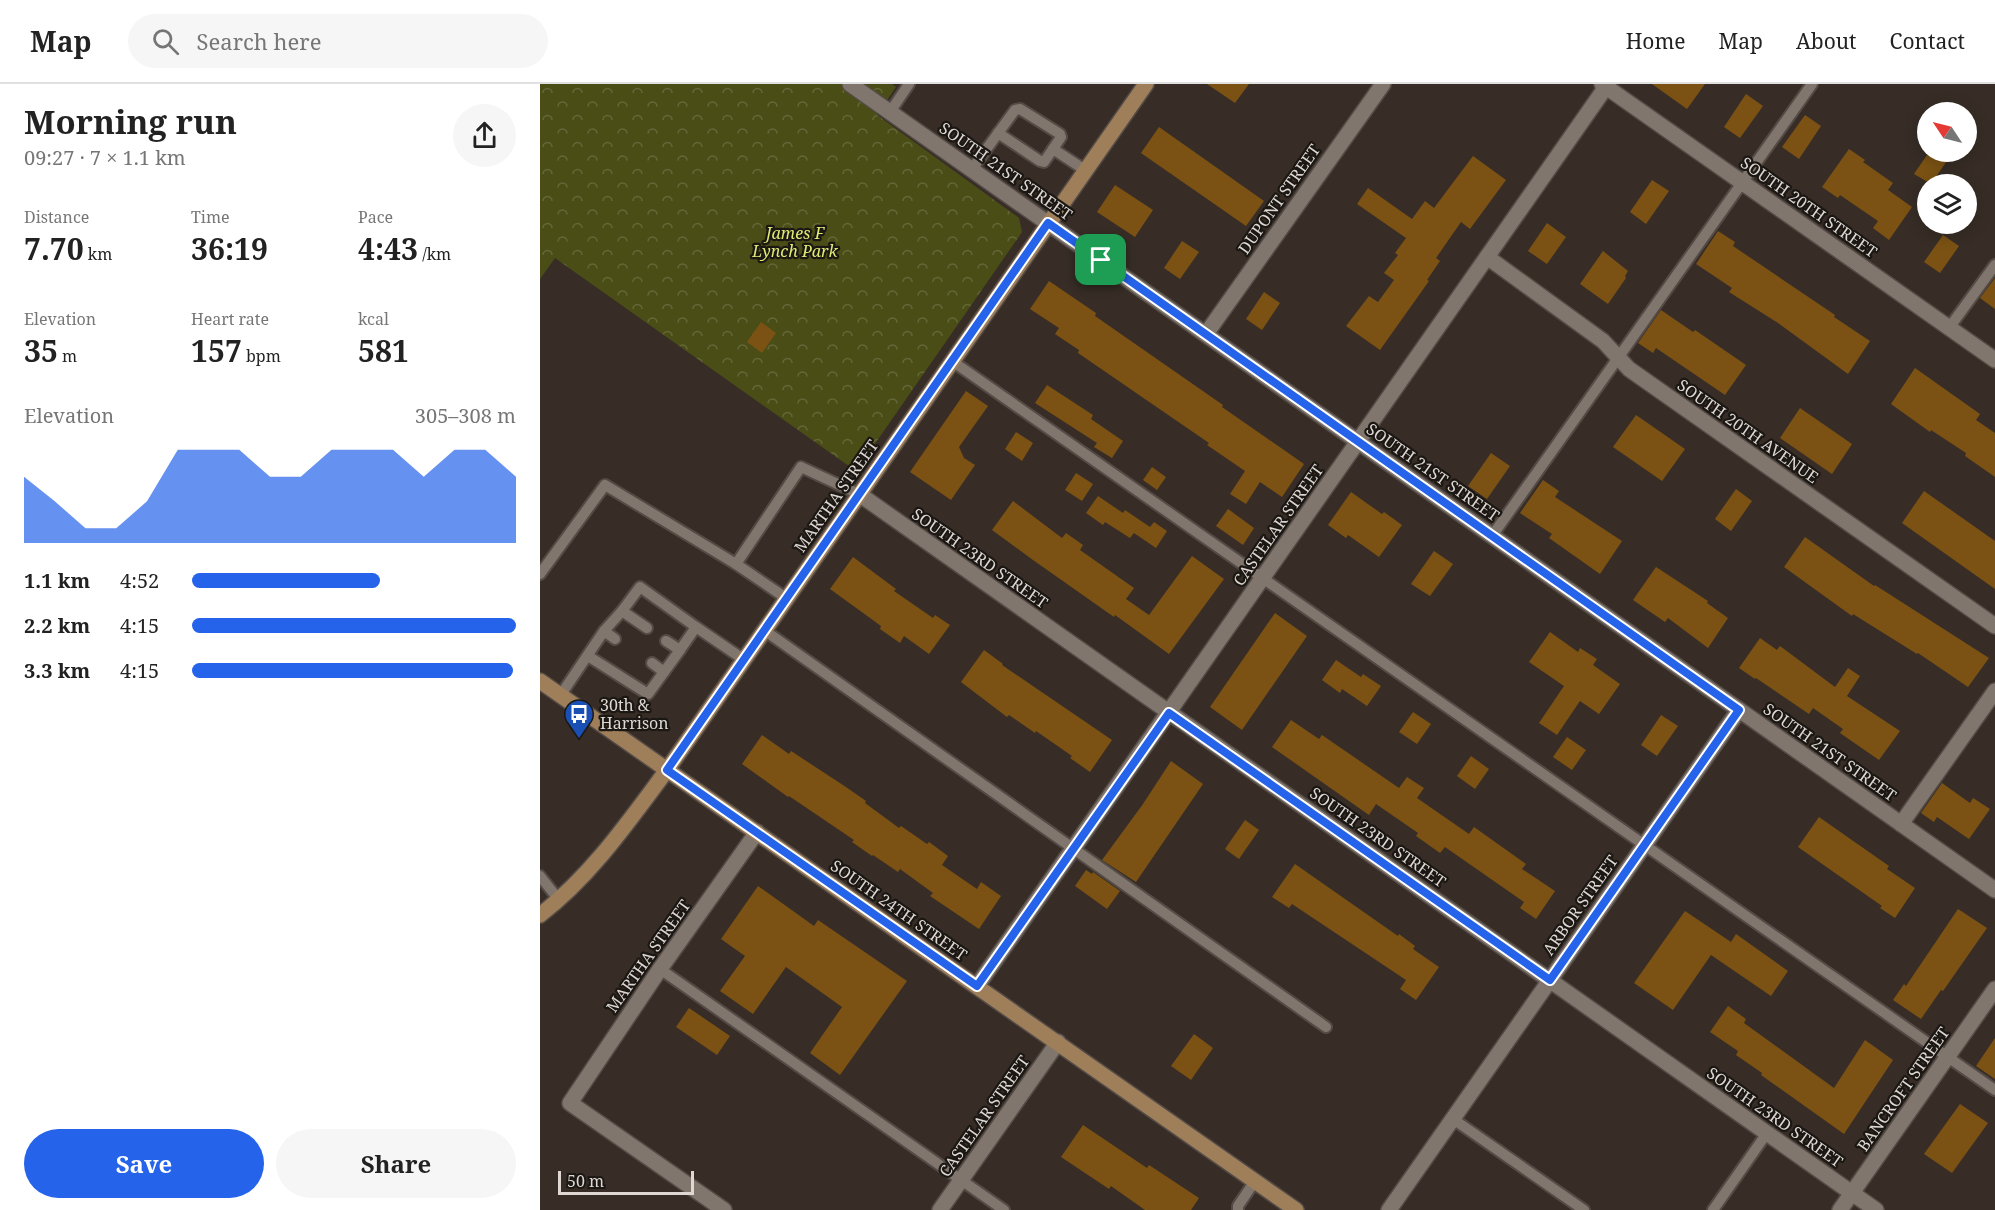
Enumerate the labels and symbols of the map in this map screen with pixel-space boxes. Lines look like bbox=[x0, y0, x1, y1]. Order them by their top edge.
north arrow bbox=[1917, 102, 1977, 162]
street label: SOUTH 21ST STREET bbox=[935, 117, 1077, 225]
street label: DUPONT STREET bbox=[1233, 140, 1325, 258]
street label: SOUTH 20TH STREET bbox=[1736, 152, 1882, 262]
park label: James F Lynch Park bbox=[751, 222, 839, 262]
pin bbox=[1075, 234, 1126, 285]
street label: SOUTH 20TH AVENUE bbox=[1673, 374, 1823, 488]
street label: SOUTH 21ST STREET bbox=[1362, 418, 1504, 526]
street label: MARTHA STREET bbox=[789, 435, 883, 557]
street label: CASTELAR STREET bbox=[1228, 460, 1328, 590]
street label: SOUTH 23RD STREET bbox=[908, 503, 1053, 613]
place label: 30th & Harrison bbox=[600, 694, 669, 734]
bus stop icon: 30th & Harrison bbox=[563, 698, 595, 740]
street label: SOUTH 21ST STREET bbox=[1759, 698, 1901, 806]
street label: SOUTH 23RD STREET bbox=[1306, 782, 1451, 892]
street label: ARBOR STREET bbox=[1537, 851, 1623, 959]
street label: SOUTH 24TH STREET bbox=[826, 855, 972, 965]
street label: MARTHA STREET bbox=[601, 895, 695, 1017]
street label: BANCROFT STREET bbox=[1852, 1022, 1954, 1156]
street label: CASTELAR STREET bbox=[934, 1051, 1034, 1181]
street label: SOUTH 23RD STREET bbox=[1703, 1062, 1848, 1172]
scale bar bbox=[558, 1168, 694, 1196]

